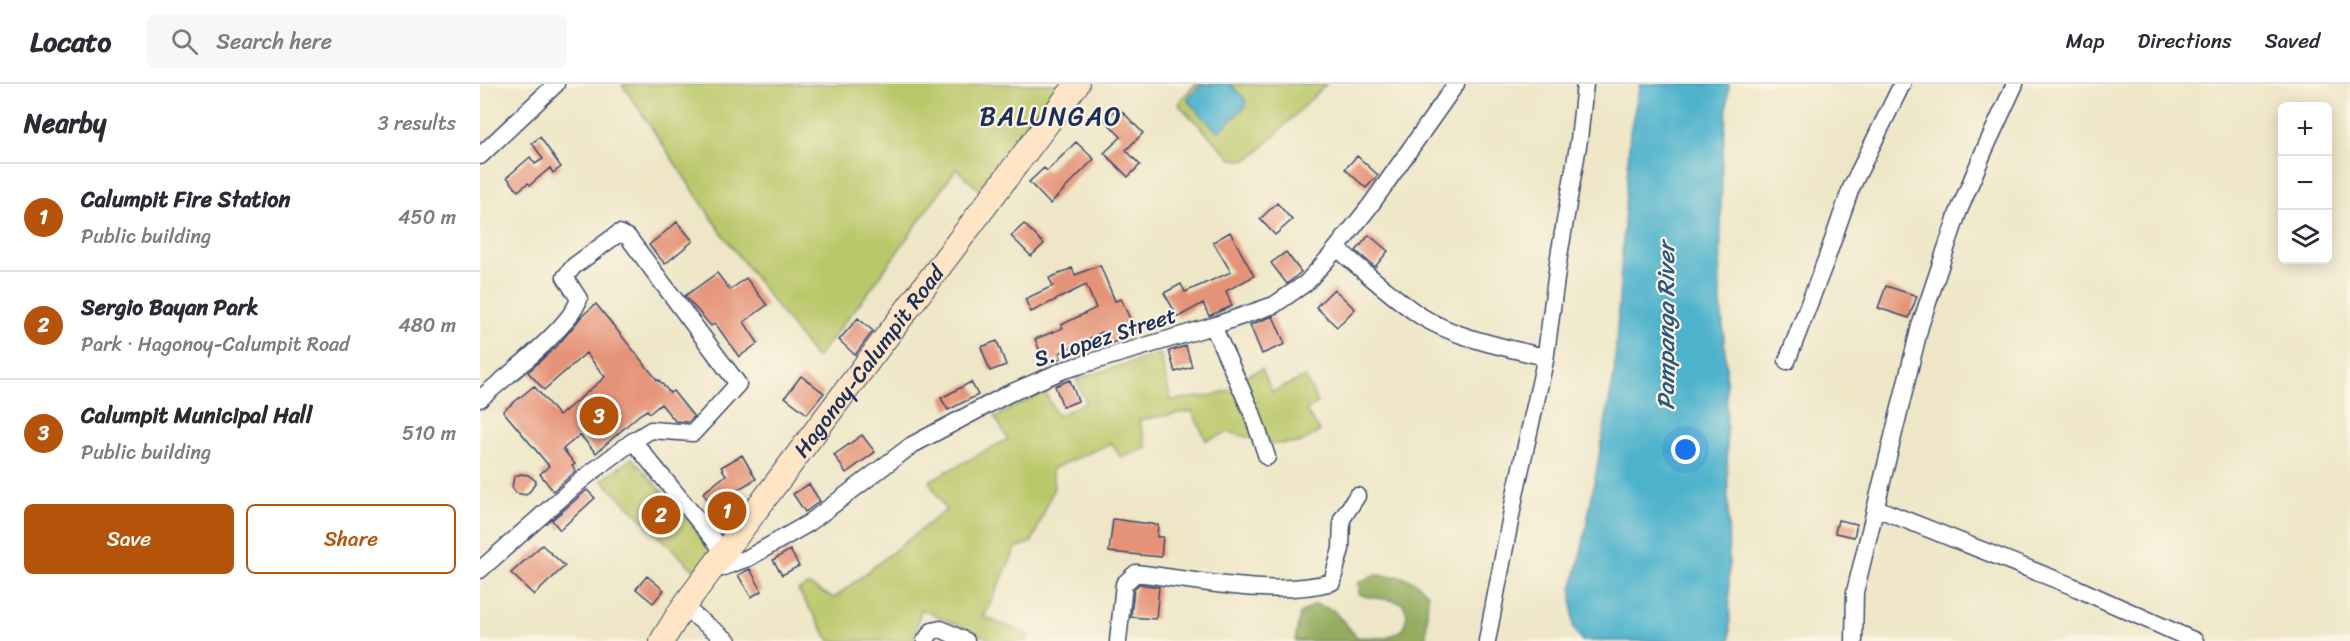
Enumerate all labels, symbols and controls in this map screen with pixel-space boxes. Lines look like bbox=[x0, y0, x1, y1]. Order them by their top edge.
search box bbox=[147, 14, 567, 68]
text: Locato bbox=[30, 17, 111, 66]
text: Search here bbox=[216, 22, 332, 61]
text: Map bbox=[2066, 22, 2104, 60]
text: Directions bbox=[2137, 22, 2232, 60]
text: Saved bbox=[2265, 22, 2320, 60]
icon: search bbox=[168, 25, 201, 58]
district label: BALUNGAO bbox=[980, 93, 1122, 139]
text: Nearby bbox=[24, 100, 106, 146]
map controls bbox=[2278, 102, 2332, 264]
button: + bbox=[2278, 102, 2332, 156]
text: 3 results bbox=[378, 106, 456, 141]
button: − bbox=[2278, 156, 2332, 210]
text: Calumpit Fire Station bbox=[81, 180, 290, 219]
text: 1 bbox=[39, 200, 48, 235]
text: 450 m bbox=[398, 200, 456, 235]
button: layers bbox=[2278, 210, 2332, 264]
text: Public building bbox=[81, 219, 211, 254]
water label: Pampanga River bbox=[1645, 238, 1687, 410]
street label: Hagonoy-Calumpit Road bbox=[783, 255, 955, 466]
text: Sergio Bayan Park bbox=[81, 288, 258, 327]
street label: S. Lopez Street bbox=[1029, 296, 1182, 378]
text: 2 bbox=[38, 308, 49, 343]
text: 480 m bbox=[398, 308, 456, 343]
text: Park · Hagonoy-Calumpit Road bbox=[81, 327, 350, 362]
pin: 3 bbox=[580, 394, 618, 438]
text: Calumpit Municipal Hall bbox=[81, 396, 312, 435]
text: 3 bbox=[38, 416, 49, 451]
text: 510 m bbox=[402, 416, 456, 451]
text: Public building bbox=[81, 435, 211, 470]
your location bbox=[1671, 435, 1700, 464]
pin: 1 bbox=[708, 488, 746, 534]
pin: 2 bbox=[642, 492, 681, 538]
button: Save bbox=[24, 504, 234, 574]
button: Share bbox=[246, 504, 456, 574]

